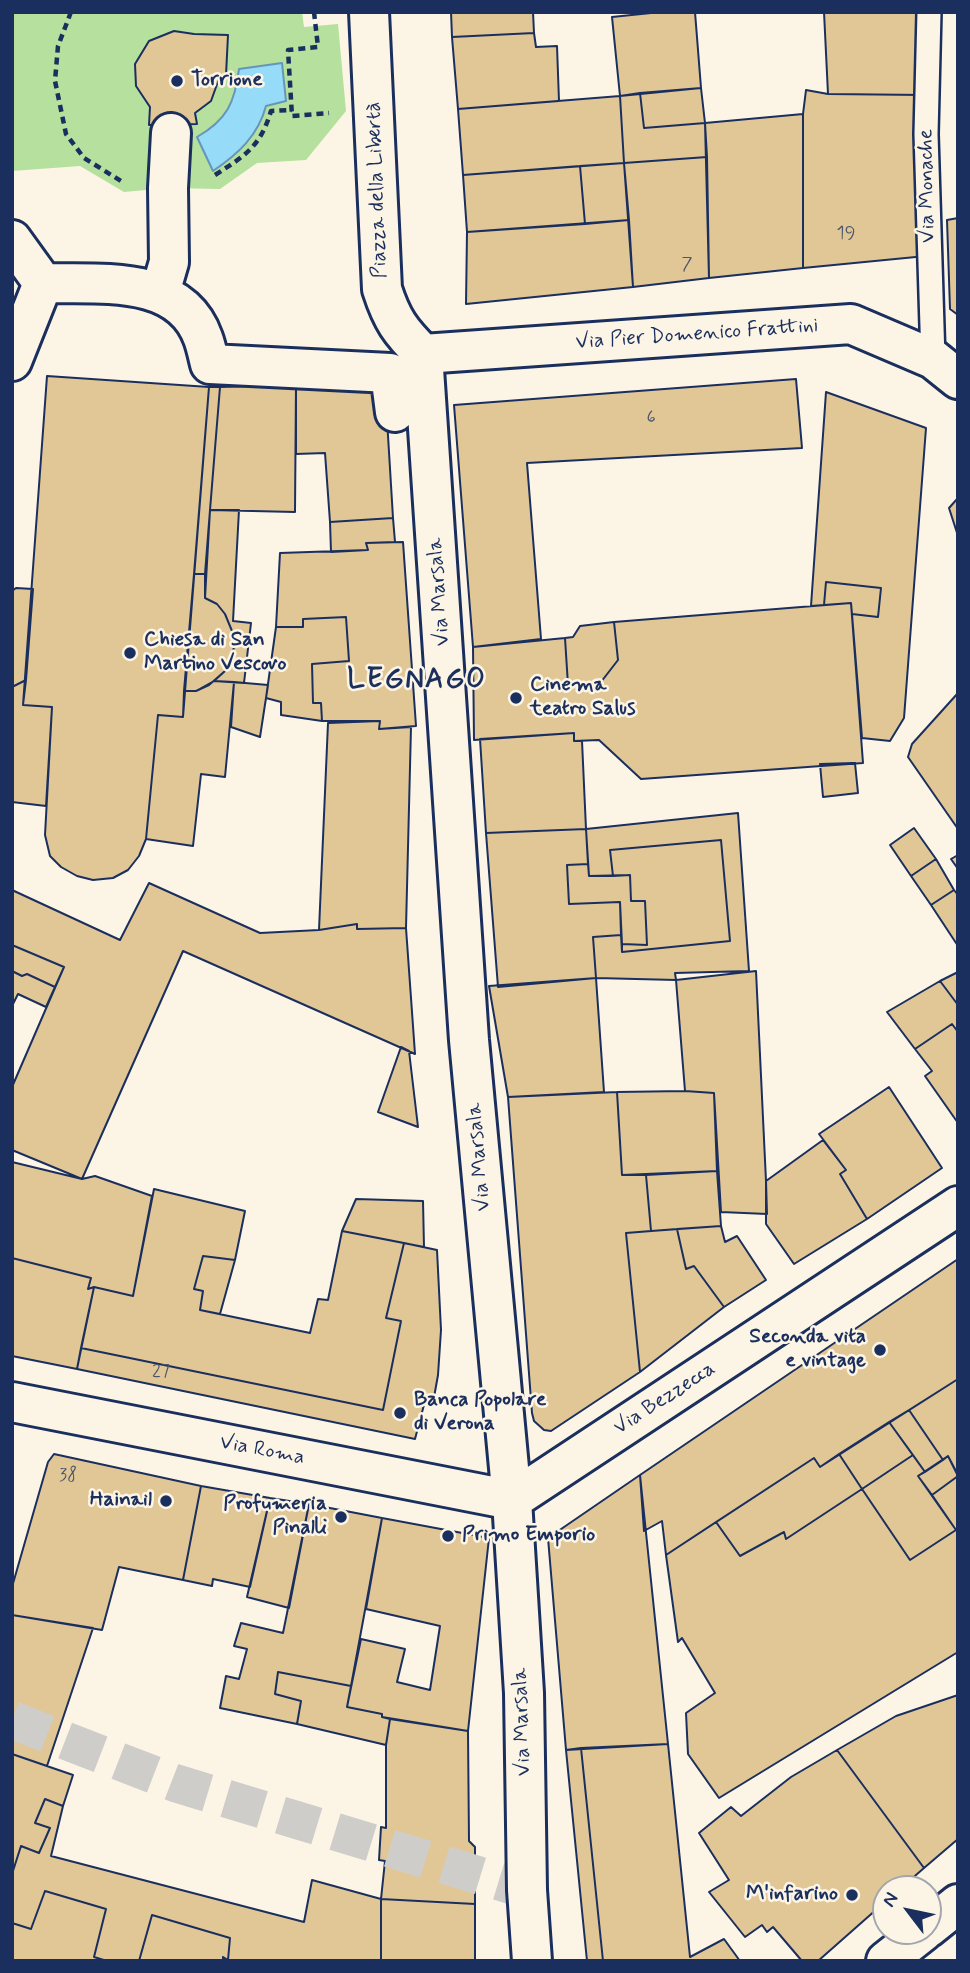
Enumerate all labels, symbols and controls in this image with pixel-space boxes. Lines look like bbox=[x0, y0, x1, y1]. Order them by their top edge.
place label: Torrione bbox=[191, 68, 262, 94]
marker: Torrione bbox=[169, 73, 185, 89]
street label: Piazza della Libertà bbox=[362, 101, 394, 279]
street label: Via Monache bbox=[914, 129, 942, 243]
house number: 19 bbox=[837, 223, 855, 245]
house number: 7 bbox=[682, 254, 692, 276]
street label: Via Pier Domenico Frattini bbox=[575, 314, 819, 356]
house number: 6 bbox=[646, 407, 656, 429]
street label: Via Marsala bbox=[424, 537, 456, 647]
place label: Chiesa di San Martino Vescovo bbox=[144, 628, 286, 678]
marker: Chiesa di San Martino Vescovo bbox=[122, 645, 138, 661]
district label: LEGNAGO bbox=[350, 664, 484, 698]
place label: Cinema teatro Salus bbox=[530, 673, 635, 723]
marker: Cinema teatro Salus bbox=[508, 690, 524, 706]
street label: Via Marsala bbox=[463, 1102, 497, 1212]
place label: Seconda vita e vintage bbox=[749, 1325, 866, 1375]
marker: Seconda vita e vintage bbox=[872, 1342, 888, 1358]
street label: Via Bezzecca bbox=[609, 1357, 721, 1441]
house number: 27 bbox=[152, 1361, 170, 1383]
place label: Banca Popolare di Verona bbox=[414, 1388, 546, 1438]
marker: Banca Popolare di Verona bbox=[392, 1405, 408, 1421]
street label: Via Roma bbox=[217, 1430, 307, 1472]
house number: 38 bbox=[59, 1465, 77, 1487]
place label: Hainail bbox=[90, 1488, 152, 1514]
place label: Profumeria Pinalli bbox=[223, 1492, 327, 1542]
marker: Hainail bbox=[158, 1493, 174, 1509]
marker: Profumeria Pinalli bbox=[333, 1509, 349, 1525]
place label: Primo Emporio bbox=[462, 1523, 595, 1549]
marker: Primo Emporio bbox=[440, 1528, 456, 1544]
street label: Via Marsala bbox=[509, 1667, 537, 1777]
north arrow bbox=[872, 1875, 942, 1945]
place label: M'infarino bbox=[746, 1882, 838, 1908]
marker: M'infarino bbox=[844, 1887, 860, 1903]
text: N bbox=[877, 1888, 904, 1912]

